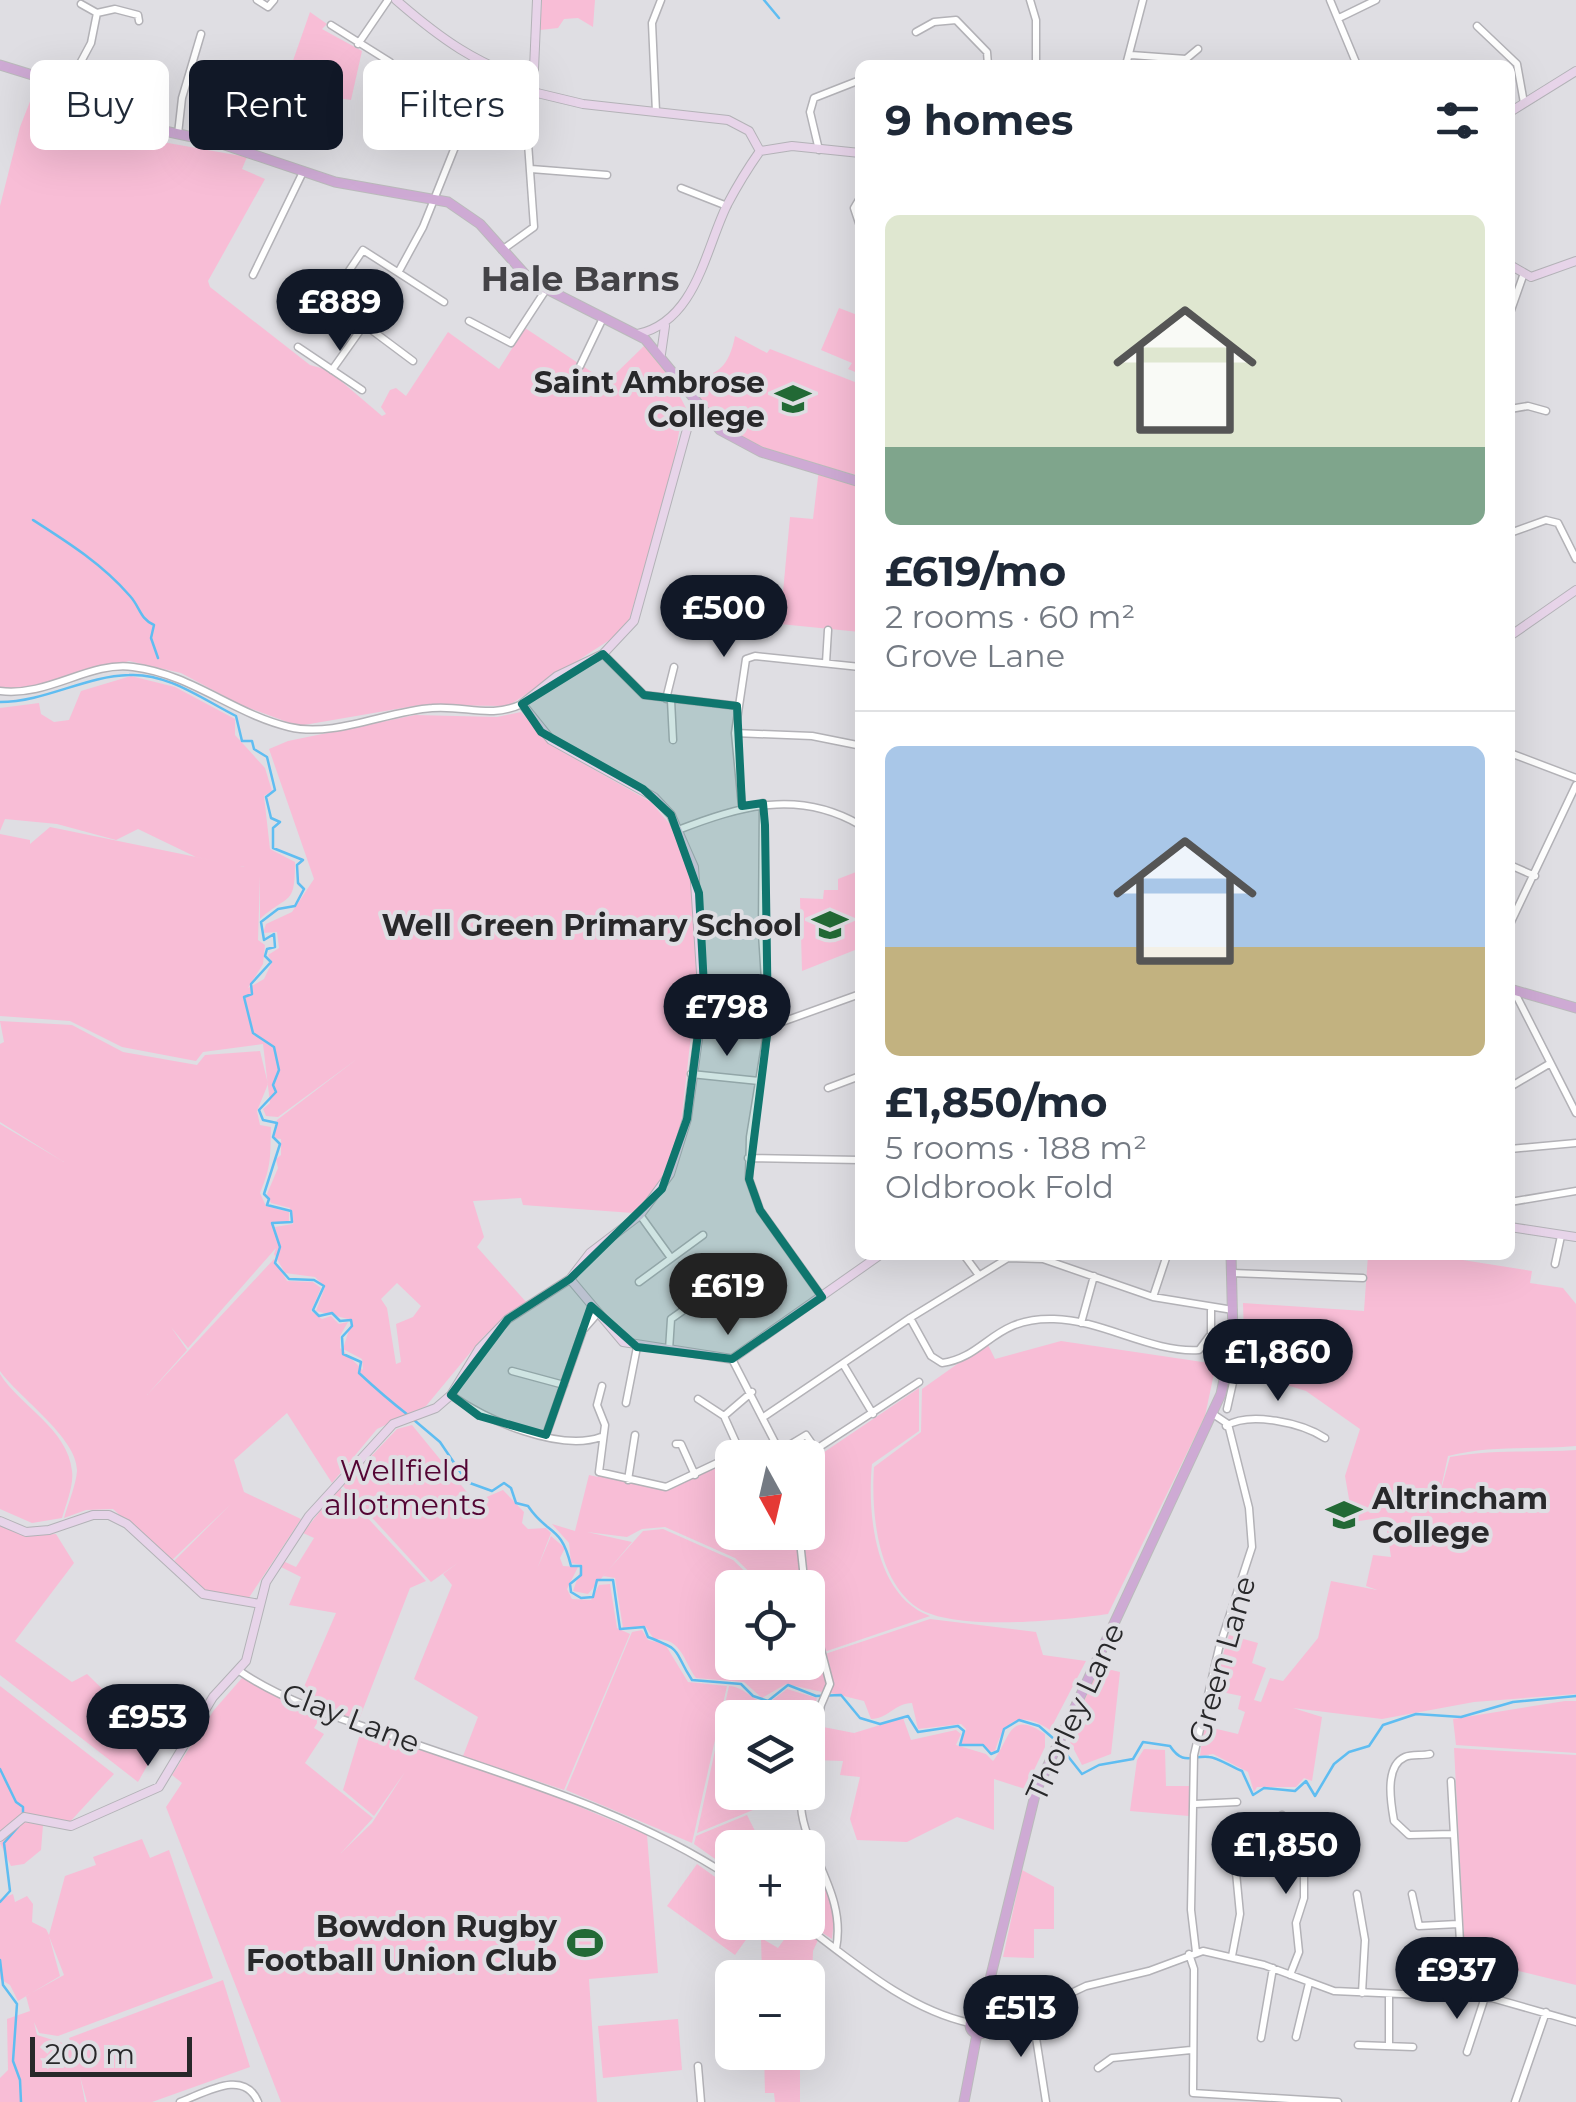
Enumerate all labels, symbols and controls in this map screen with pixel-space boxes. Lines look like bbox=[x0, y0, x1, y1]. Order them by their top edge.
chip: Buy bbox=[30, 60, 169, 150]
chip: Rent bbox=[189, 60, 343, 150]
chip: Filters bbox=[363, 60, 539, 150]
icon: filters bbox=[1430, 93, 1485, 148]
text: 9 homes bbox=[885, 94, 1073, 146]
district label: Hale Barns bbox=[481, 257, 679, 300]
pin: £889 bbox=[281, 269, 399, 354]
icon: home bbox=[1095, 280, 1275, 460]
text: £889 bbox=[299, 282, 381, 321]
place label: Saint Ambrose College bbox=[534, 364, 765, 435]
school or university icon: Saint Ambrose College bbox=[774, 380, 812, 418]
text: £619/mo bbox=[885, 545, 1066, 597]
pin: £500 bbox=[665, 575, 783, 660]
text: £500 bbox=[682, 588, 766, 627]
text: 2 rooms · 60 m² bbox=[885, 597, 1135, 636]
text: Grove Lane bbox=[885, 636, 1065, 675]
icon: home bbox=[1095, 811, 1275, 991]
school or university icon: Well Green Primary School bbox=[811, 906, 849, 944]
place label: Well Green Primary School bbox=[382, 907, 802, 944]
pin: £798 bbox=[668, 974, 786, 1059]
text: £798 bbox=[686, 987, 768, 1026]
text: £1,850/mo bbox=[885, 1076, 1107, 1128]
text: 5 rooms · 188 m² bbox=[885, 1128, 1147, 1167]
text: Oldbrook Fold bbox=[885, 1167, 1114, 1206]
pin: £619 bbox=[669, 1253, 787, 1338]
text: £619 bbox=[691, 1266, 765, 1305]
pin: £1,860 bbox=[1197, 1319, 1359, 1404]
text: £1,860 bbox=[1225, 1332, 1331, 1371]
north arrow bbox=[715, 1440, 825, 1550]
map controls bbox=[715, 1440, 825, 2070]
park label: Wellfield allotments bbox=[324, 1452, 486, 1523]
place label: Altrincham College bbox=[1371, 1480, 1548, 1551]
school or university icon: Altrincham College bbox=[1325, 1496, 1363, 1534]
button: locate bbox=[715, 1570, 825, 1680]
street label: Green Lane bbox=[1180, 1572, 1264, 1748]
street label: Thorley Lane bbox=[1018, 1617, 1132, 1807]
street label: Clay Lane bbox=[277, 1675, 425, 1761]
pin: £953 bbox=[89, 1684, 207, 1769]
text: £953 bbox=[109, 1697, 187, 1736]
button: layers bbox=[715, 1700, 825, 1810]
pin: £1,850 bbox=[1205, 1812, 1367, 1897]
text: £1,850 bbox=[1234, 1825, 1338, 1864]
button: + bbox=[715, 1830, 825, 1940]
place label: Bowdon Rugby Football Union Club bbox=[246, 1908, 558, 1979]
sports icon: Bowdon Rugby Football Union Club bbox=[566, 1924, 604, 1962]
pin: £937 bbox=[1398, 1937, 1516, 2022]
text: £937 bbox=[1417, 1950, 1497, 1989]
button: − bbox=[715, 1960, 825, 2070]
pin: £513 bbox=[962, 1975, 1080, 2060]
text: £513 bbox=[985, 1988, 1057, 2027]
scale bar bbox=[30, 2032, 192, 2076]
text: 200 m bbox=[45, 2037, 135, 2071]

